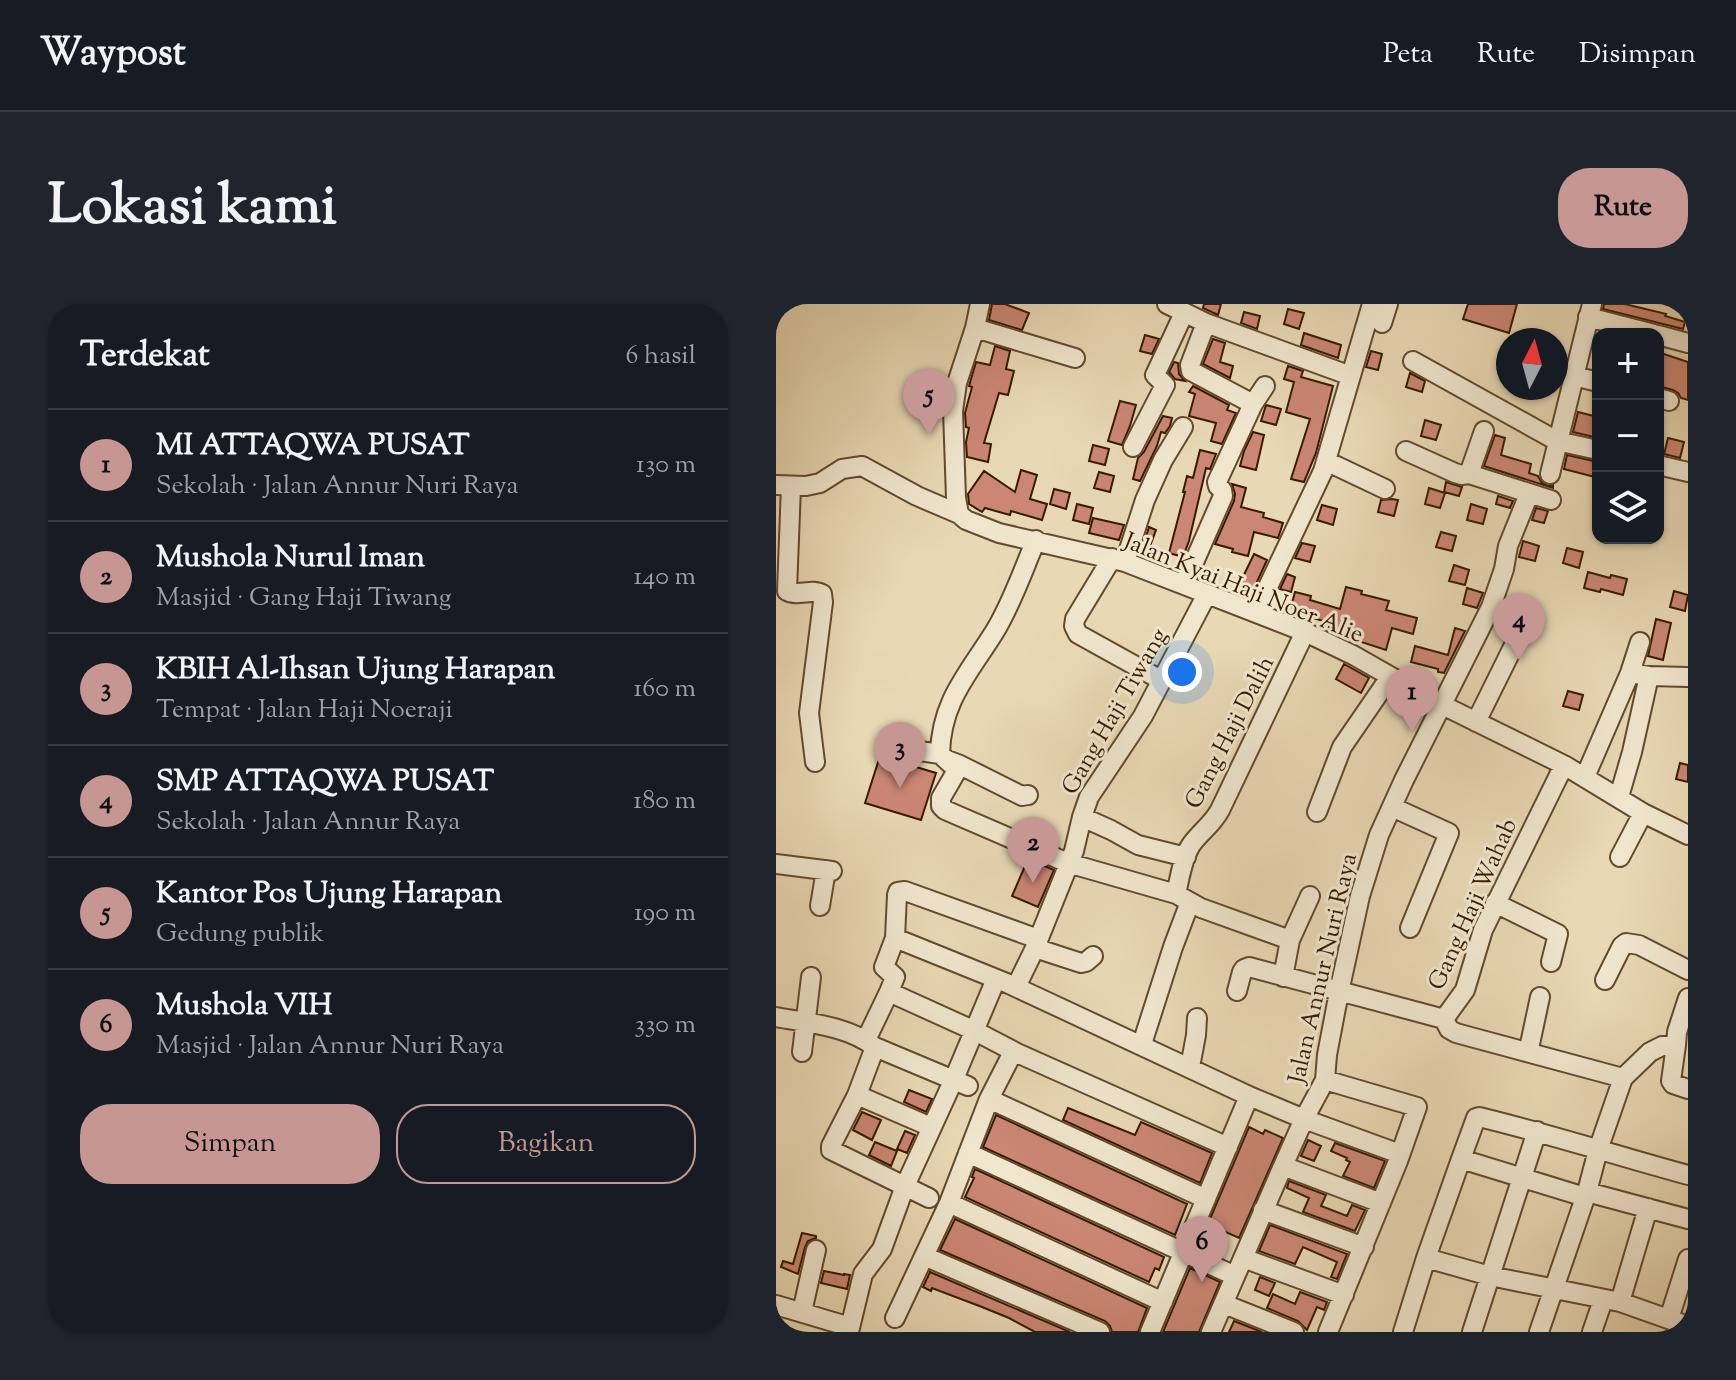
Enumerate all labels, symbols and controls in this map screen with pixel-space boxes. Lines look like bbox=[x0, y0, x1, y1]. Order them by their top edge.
text: Waypost bbox=[40, 28, 186, 82]
text: Peta bbox=[1383, 35, 1433, 75]
text: Rute bbox=[1477, 35, 1535, 75]
text: Disimpan bbox=[1579, 35, 1696, 75]
text: Lokasi kami bbox=[48, 168, 337, 249]
button: Rute bbox=[1558, 168, 1688, 248]
north arrow bbox=[1496, 328, 1568, 400]
map controls bbox=[1592, 328, 1664, 544]
button: + bbox=[1592, 328, 1664, 400]
text: Terdekat bbox=[80, 332, 210, 381]
text: 6 hasil bbox=[625, 338, 696, 375]
pin: 5 bbox=[903, 369, 955, 435]
button: − bbox=[1592, 400, 1664, 472]
text: MI ATTAQWA PUSAT bbox=[156, 425, 470, 468]
text: 1 bbox=[102, 447, 110, 484]
text: 130 m bbox=[636, 447, 696, 484]
text: Sekolah · Jalan Annur Nuri Raya bbox=[156, 468, 518, 505]
button: layers bbox=[1592, 472, 1664, 544]
street label: Jalan Kyai Haji Noer Alie bbox=[1116, 524, 1368, 653]
text: Mushola Nurul Iman bbox=[156, 537, 425, 580]
text: 2 bbox=[100, 559, 112, 596]
text: 140 m bbox=[633, 559, 696, 596]
text: Masjid · Gang Haji Tiwang bbox=[156, 580, 451, 617]
pin: 4 bbox=[1493, 594, 1545, 660]
street label: Gang Haji Tiwang bbox=[1054, 622, 1177, 801]
text: KBIH Al-Ihsan Ujung Harapan bbox=[156, 649, 555, 692]
street label: Gang Haji Dalih bbox=[1178, 651, 1284, 815]
your location bbox=[1162, 652, 1202, 692]
pin: 1 bbox=[1386, 666, 1438, 732]
text: 3 bbox=[101, 671, 111, 708]
text: 160 m bbox=[633, 671, 696, 708]
text: Tempat · Jalan Haji Noeraji bbox=[156, 692, 453, 729]
pin: 3 bbox=[874, 722, 926, 788]
text: SMP ATTAQWA PUSAT bbox=[156, 761, 494, 804]
text: 4 bbox=[99, 783, 113, 820]
text: 180 m bbox=[633, 783, 696, 820]
text: Sekolah · Jalan Annur Raya bbox=[156, 804, 460, 841]
street label: Gang Haji Wahab bbox=[1421, 814, 1527, 996]
pin: 2 bbox=[1007, 817, 1059, 883]
street label: Jalan Annur Nuri Raya bbox=[1280, 850, 1367, 1089]
text: Kantor Pos Ujung Harapan bbox=[156, 873, 502, 916]
text: 5 bbox=[102, 895, 110, 932]
text: 190 m bbox=[634, 895, 696, 932]
text: Gedung publik bbox=[156, 916, 324, 953]
text: Mushola VIH bbox=[156, 985, 332, 1028]
text: 6 bbox=[100, 1007, 112, 1044]
text: 330 m bbox=[634, 1007, 696, 1044]
text: Masjid · Jalan Annur Nuri Raya bbox=[156, 1028, 504, 1065]
button: Simpan bbox=[80, 1104, 380, 1184]
button: Bagikan bbox=[396, 1104, 696, 1184]
pin: 6 bbox=[1176, 1216, 1228, 1282]

